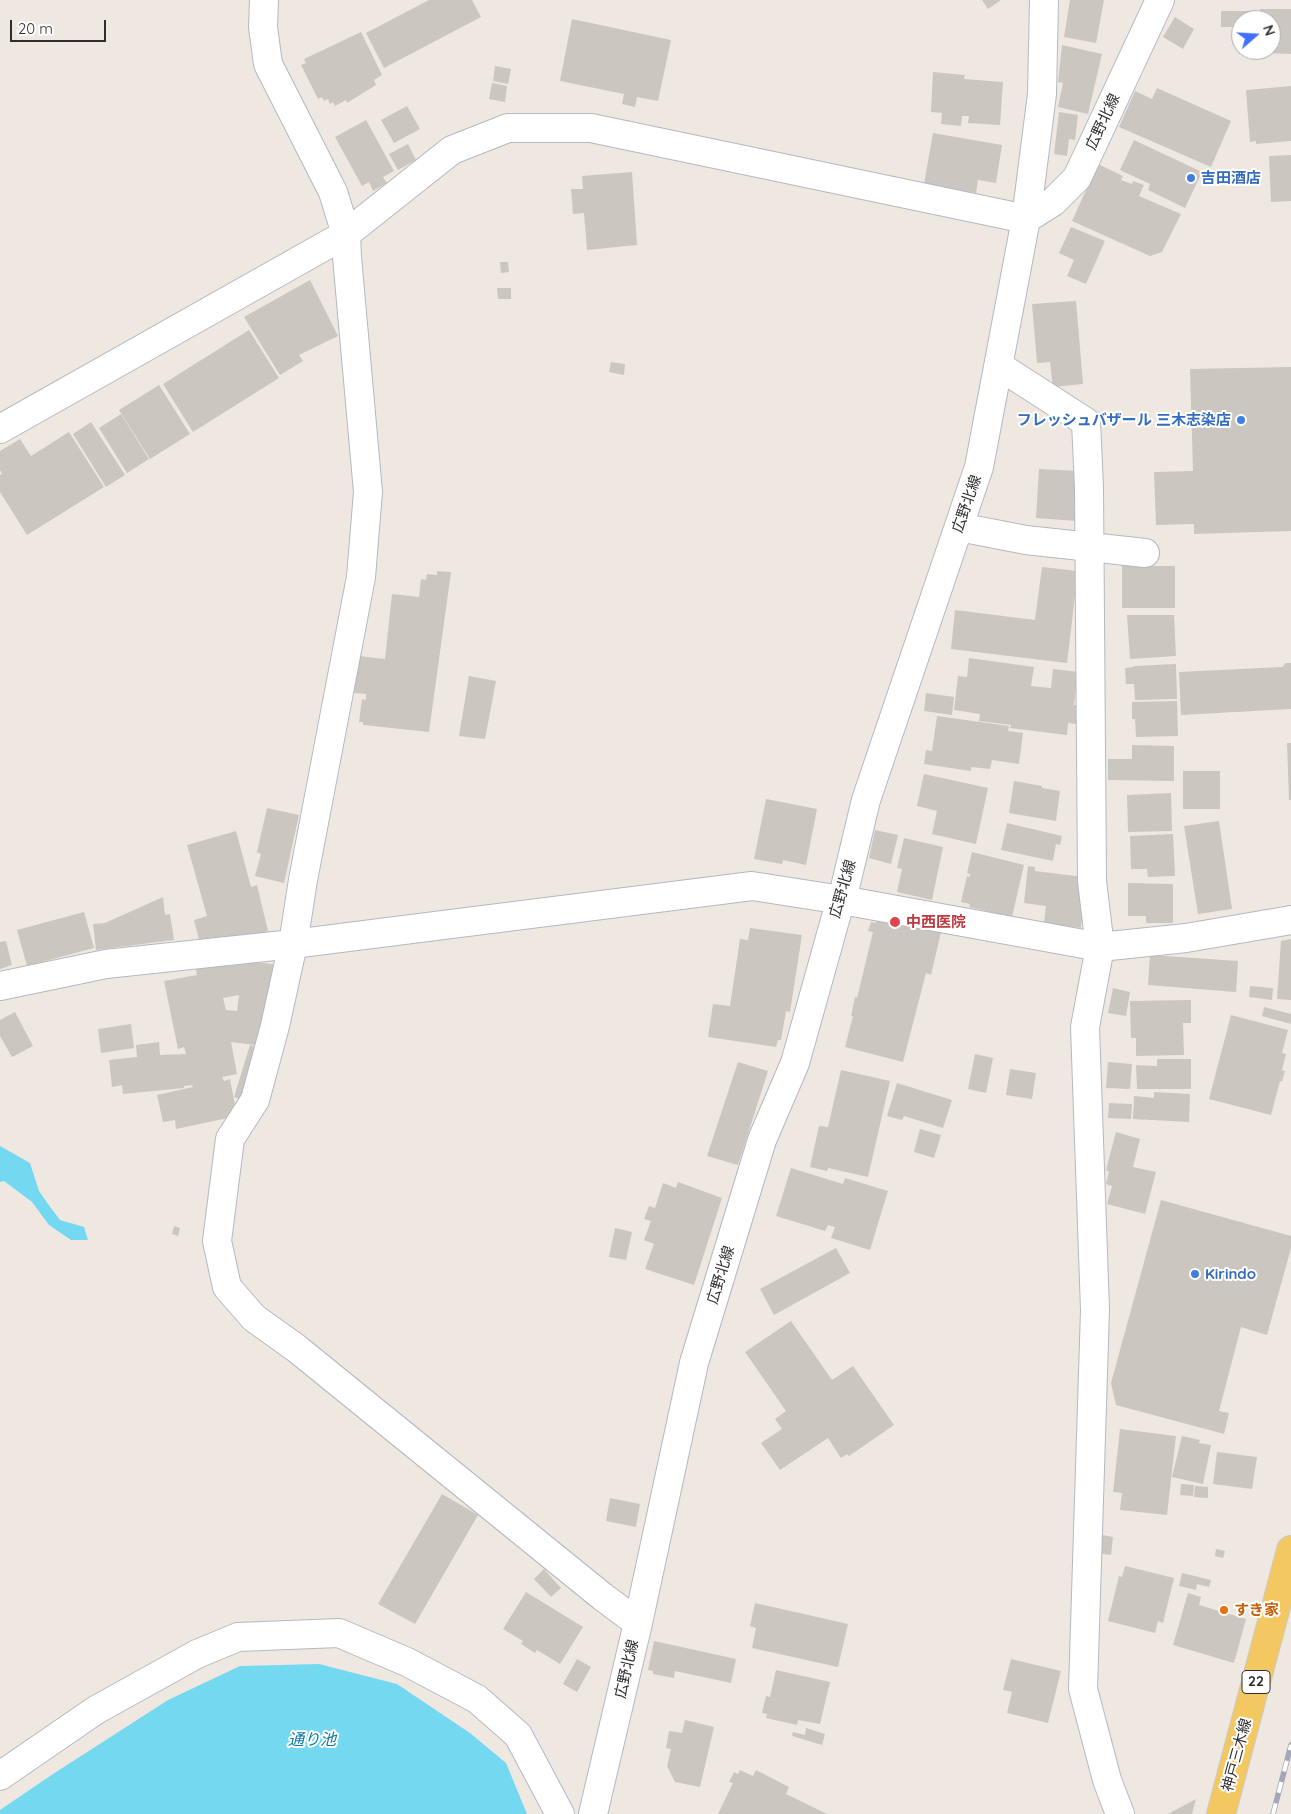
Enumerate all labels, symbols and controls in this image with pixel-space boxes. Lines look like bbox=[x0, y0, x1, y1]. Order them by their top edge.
scale bar bbox=[12, 10, 109, 42]
north arrow bbox=[1231, 10, 1281, 60]
text: 20 m bbox=[18, 19, 53, 38]
text: N bbox=[1259, 23, 1279, 38]
street label: 広野北線 bbox=[1082, 91, 1124, 153]
place label: 吉田酒店 bbox=[1201, 169, 1261, 187]
marker: 吉田酒店 bbox=[1185, 172, 1197, 184]
place label: フレッシュバザール 三木志染店 bbox=[1017, 411, 1231, 429]
marker: フレッシュバザール 三木志染店 bbox=[1235, 414, 1247, 426]
street label: 広野北線 bbox=[949, 473, 985, 535]
street label: 広野北線 bbox=[826, 858, 860, 920]
place label: 中西医院 bbox=[906, 913, 966, 931]
marker: 中西医院 bbox=[888, 915, 902, 929]
street label: 広野北線 bbox=[704, 1244, 738, 1306]
place label: Kirindo bbox=[1205, 1265, 1256, 1283]
marker: Kirindo bbox=[1189, 1268, 1201, 1280]
place label: すき家 bbox=[1234, 1601, 1279, 1619]
marker: すき家 bbox=[1218, 1604, 1230, 1616]
street label: 広野北線 bbox=[611, 1638, 643, 1700]
road number: 22 bbox=[1242, 1670, 1270, 1694]
street label: 神戸三木線 bbox=[1219, 1716, 1255, 1794]
water label: 通り池 bbox=[288, 1730, 336, 1750]

